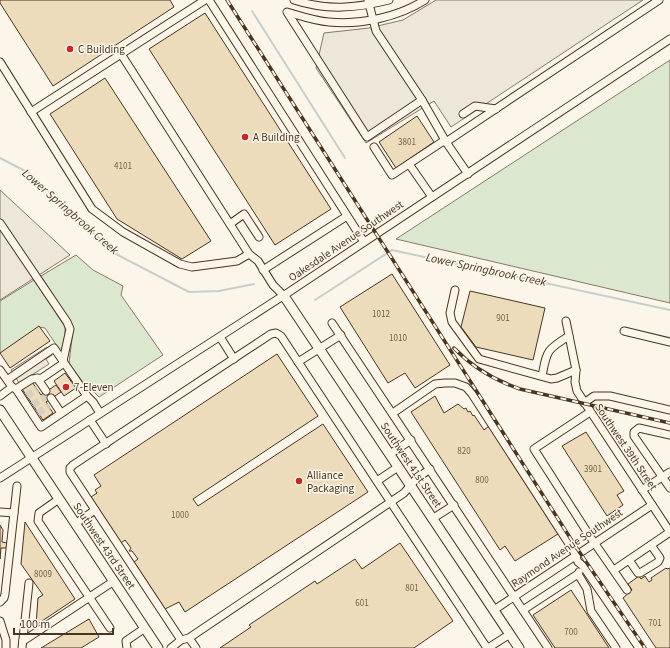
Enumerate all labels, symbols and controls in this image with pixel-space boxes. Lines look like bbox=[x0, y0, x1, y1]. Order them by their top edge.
place label: C Building bbox=[78, 42, 125, 57]
marker: C Building bbox=[65, 44, 75, 54]
place label: A Building bbox=[253, 130, 300, 145]
marker: A Building bbox=[240, 132, 250, 142]
house number: 3801 bbox=[398, 136, 416, 149]
house number: 4101 bbox=[114, 160, 132, 173]
water label: Lower Springbrook Creek bbox=[18, 165, 122, 259]
street label: Oakesdale Avenue Southwest bbox=[286, 197, 407, 285]
water label: Lower Springbrook Creek bbox=[424, 249, 548, 291]
house number: 1012 bbox=[372, 308, 390, 321]
house number: 901 bbox=[496, 312, 510, 325]
house number: 1010 bbox=[389, 332, 407, 345]
place label: 7-Eleven bbox=[74, 380, 114, 395]
marker: 7-Eleven bbox=[61, 382, 71, 392]
street label: Southwest 39th Street bbox=[591, 401, 661, 494]
street label: Southwest 41st Street bbox=[377, 419, 445, 511]
house number: 820 bbox=[457, 445, 471, 458]
house number: 3901 bbox=[584, 463, 602, 476]
place label: Alliance Packaging bbox=[307, 468, 354, 496]
house number: 800 bbox=[475, 474, 489, 487]
marker: Alliance Packaging bbox=[294, 476, 304, 486]
street label: Southwest 43rd Street bbox=[69, 500, 139, 593]
street label: Raymond Avenue Southwest bbox=[508, 505, 626, 591]
house number: 1000 bbox=[171, 509, 189, 522]
house number: 8009 bbox=[34, 568, 52, 581]
house number: 801 bbox=[405, 582, 419, 595]
house number: 601 bbox=[355, 597, 369, 610]
scale bar bbox=[14, 610, 113, 636]
text: 100 m bbox=[20, 616, 50, 633]
house number: 701 bbox=[648, 617, 662, 630]
house number: 700 bbox=[564, 626, 578, 639]

